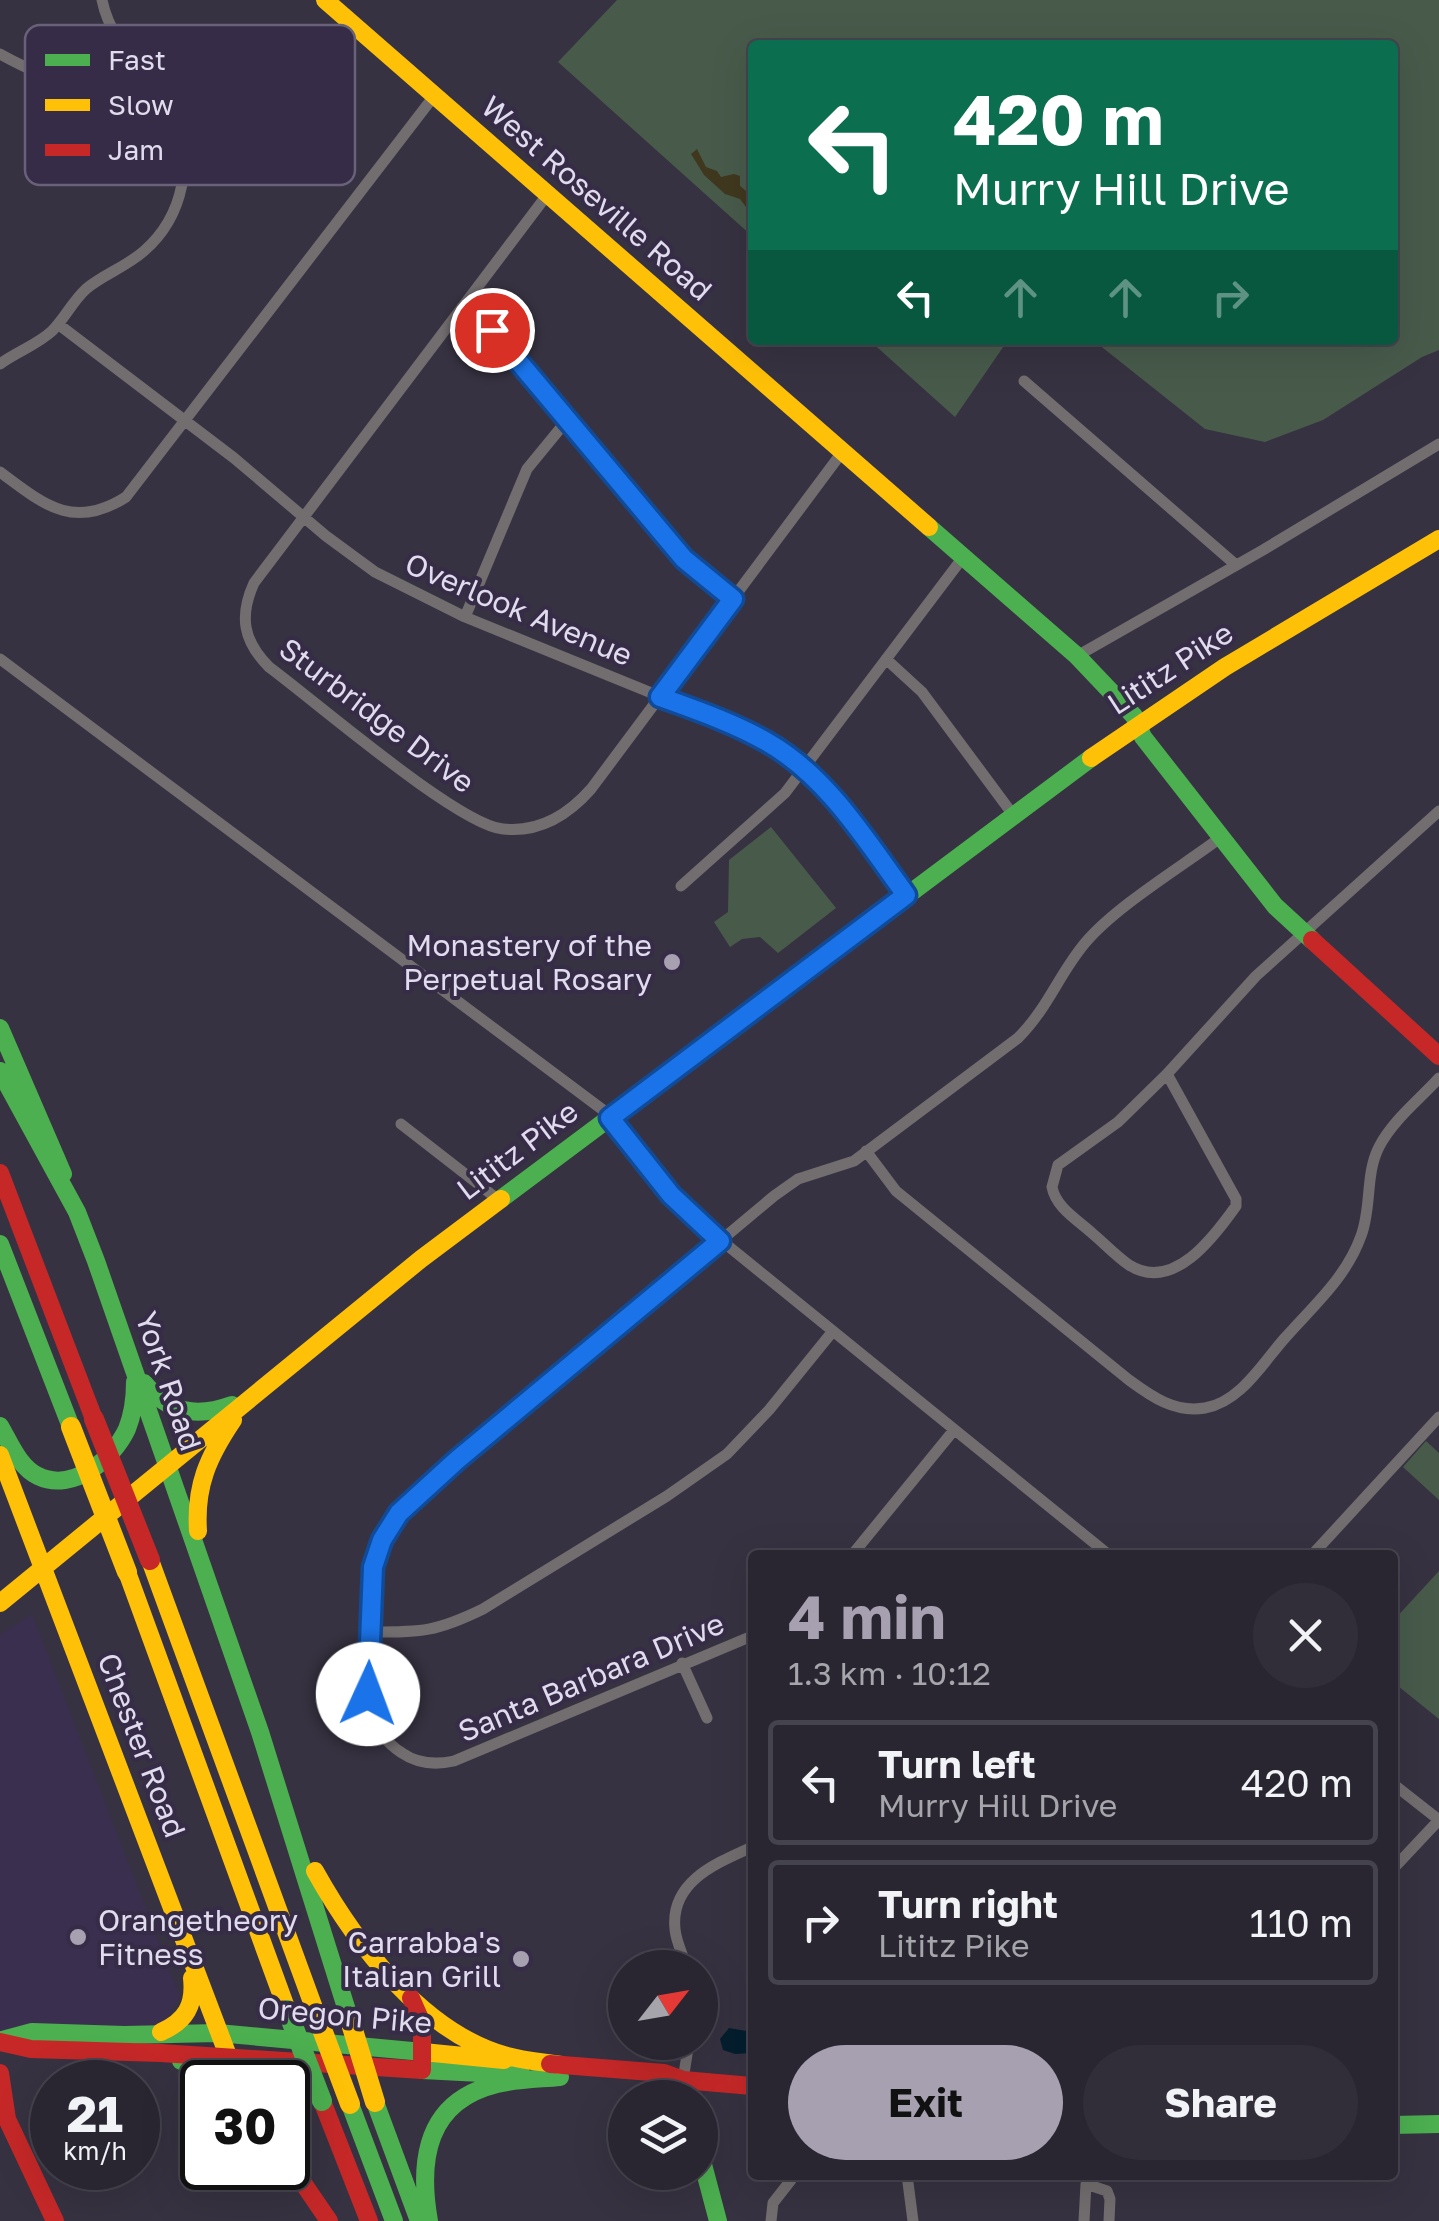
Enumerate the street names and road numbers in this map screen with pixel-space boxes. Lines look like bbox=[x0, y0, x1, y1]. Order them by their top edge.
street label: West Roseville Road bbox=[474, 88, 720, 308]
street label: Overlook Avenue bbox=[400, 545, 638, 673]
street label: Lititz Pike bbox=[1101, 614, 1239, 722]
street label: Sturbridge Drive bbox=[272, 630, 482, 800]
street label: Lititz Pike bbox=[449, 1093, 585, 1207]
street label: York Road bbox=[128, 1307, 210, 1455]
street label: Santa Barbara Drive bbox=[453, 1605, 729, 1749]
street label: Chester Road bbox=[90, 1648, 194, 1842]
street label: Oregon Pike bbox=[256, 1989, 434, 2041]

